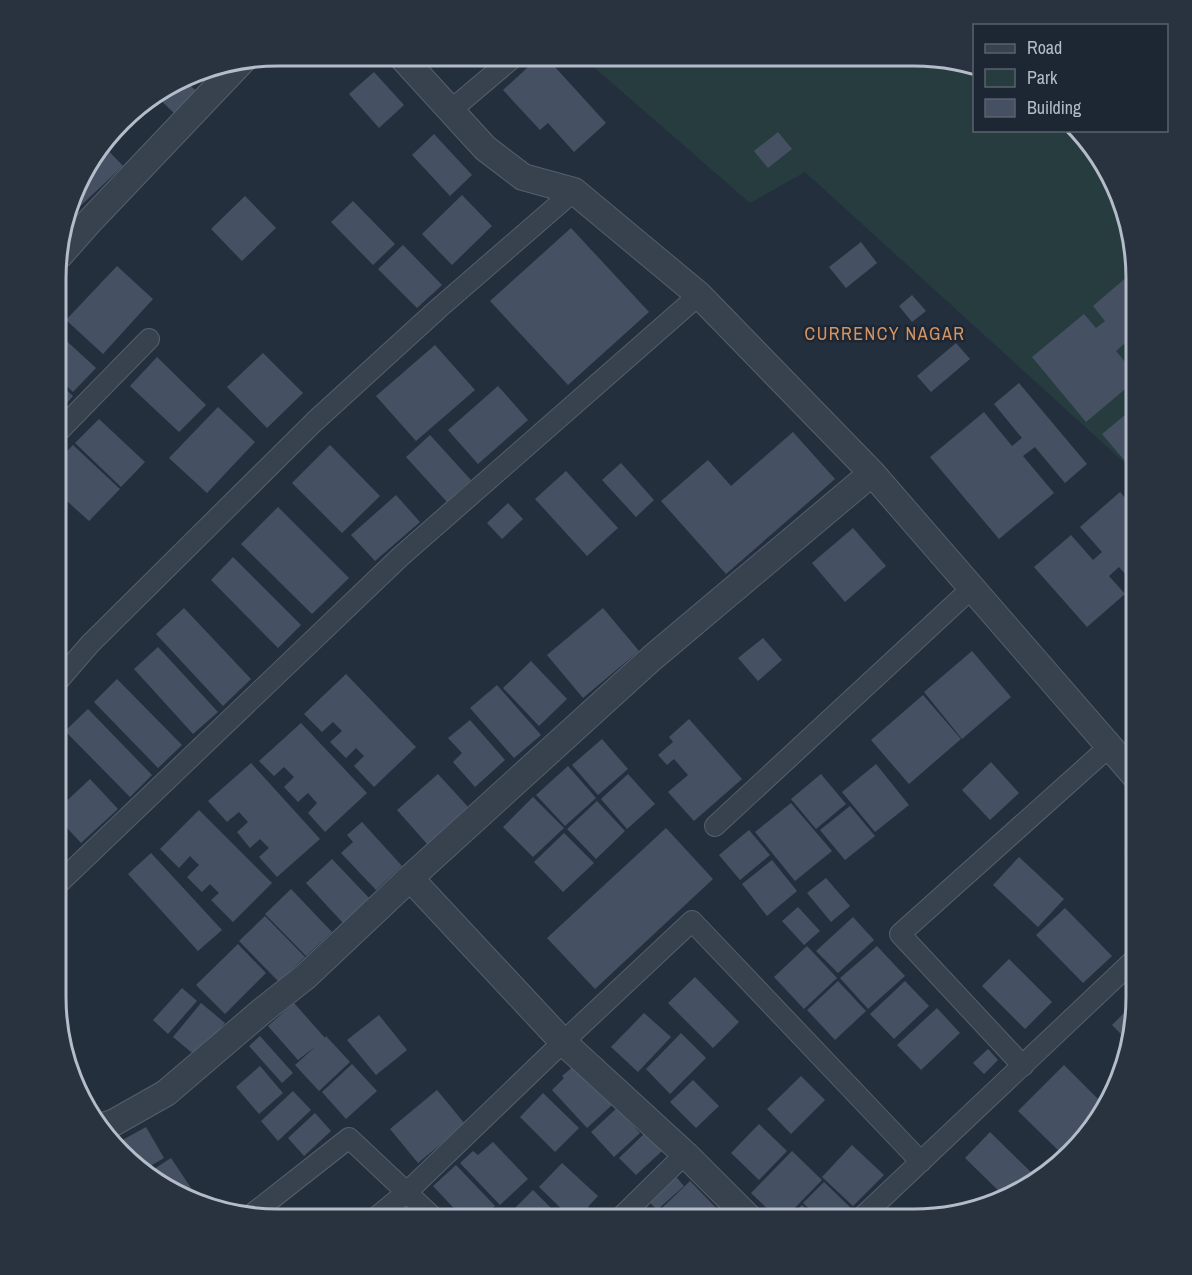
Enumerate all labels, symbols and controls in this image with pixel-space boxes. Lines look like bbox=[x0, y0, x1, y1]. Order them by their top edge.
legend bbox=[973, 24, 1168, 132]
text: Road bbox=[1027, 35, 1062, 60]
text: Park bbox=[1027, 65, 1058, 90]
text: Building bbox=[1027, 95, 1082, 120]
district label: CURRENCY NAGAR bbox=[805, 321, 965, 346]

